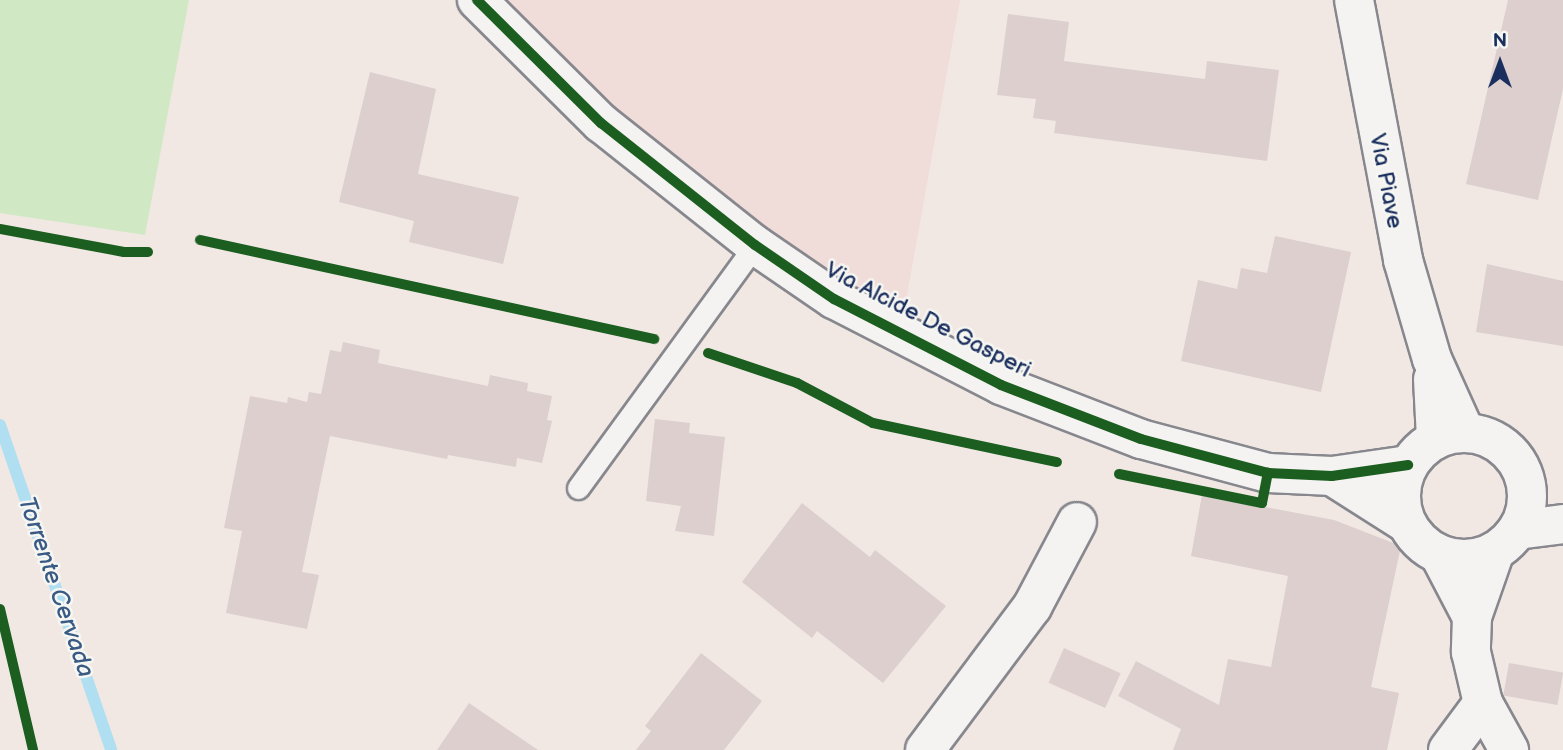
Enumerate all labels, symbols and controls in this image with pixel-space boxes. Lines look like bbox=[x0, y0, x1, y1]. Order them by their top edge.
north arrow bbox=[1465, 28, 1535, 98]
text: N bbox=[1493, 30, 1507, 53]
street label: Via Piave bbox=[1363, 131, 1409, 231]
street label: Via Alcide De Gasperi bbox=[821, 256, 1035, 384]
water label: Torrente Cervada bbox=[12, 493, 100, 681]

